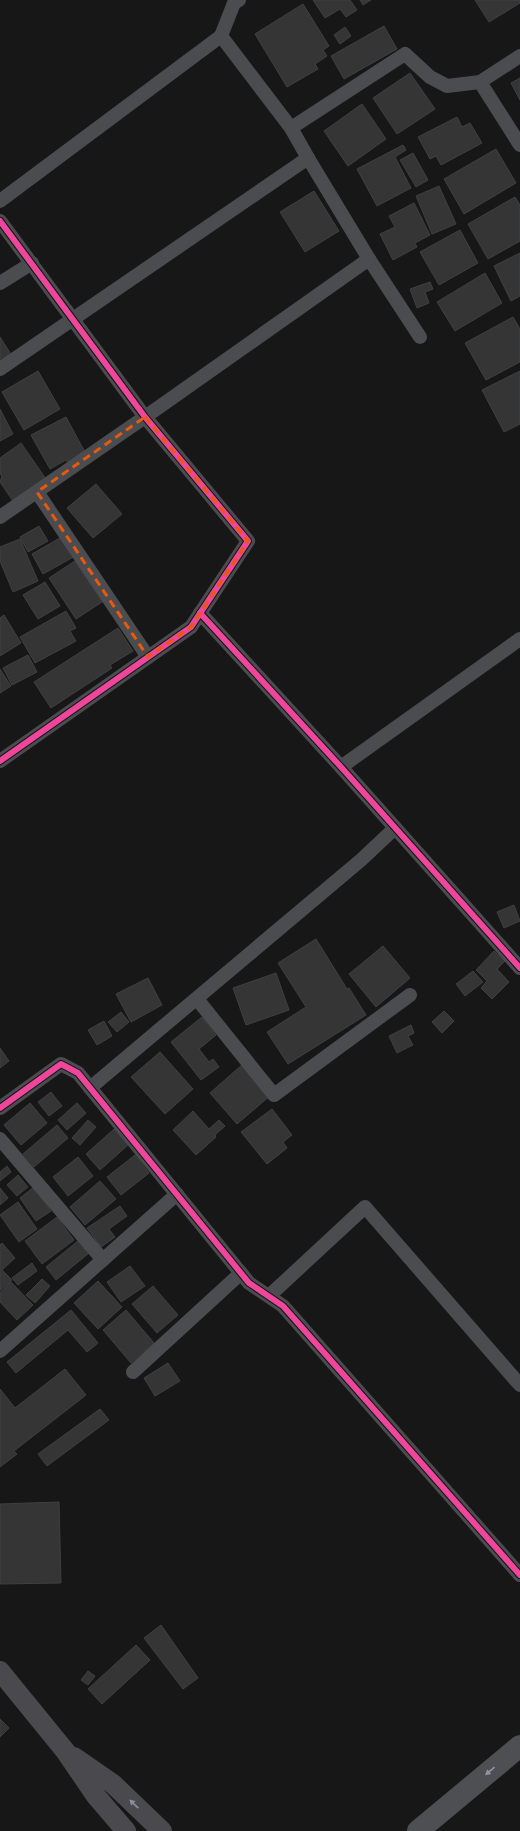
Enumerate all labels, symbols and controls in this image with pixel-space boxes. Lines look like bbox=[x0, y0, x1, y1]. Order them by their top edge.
one-way arrow bbox=[485, 1766, 495, 1775]
one-way arrow bbox=[129, 1799, 139, 1809]

